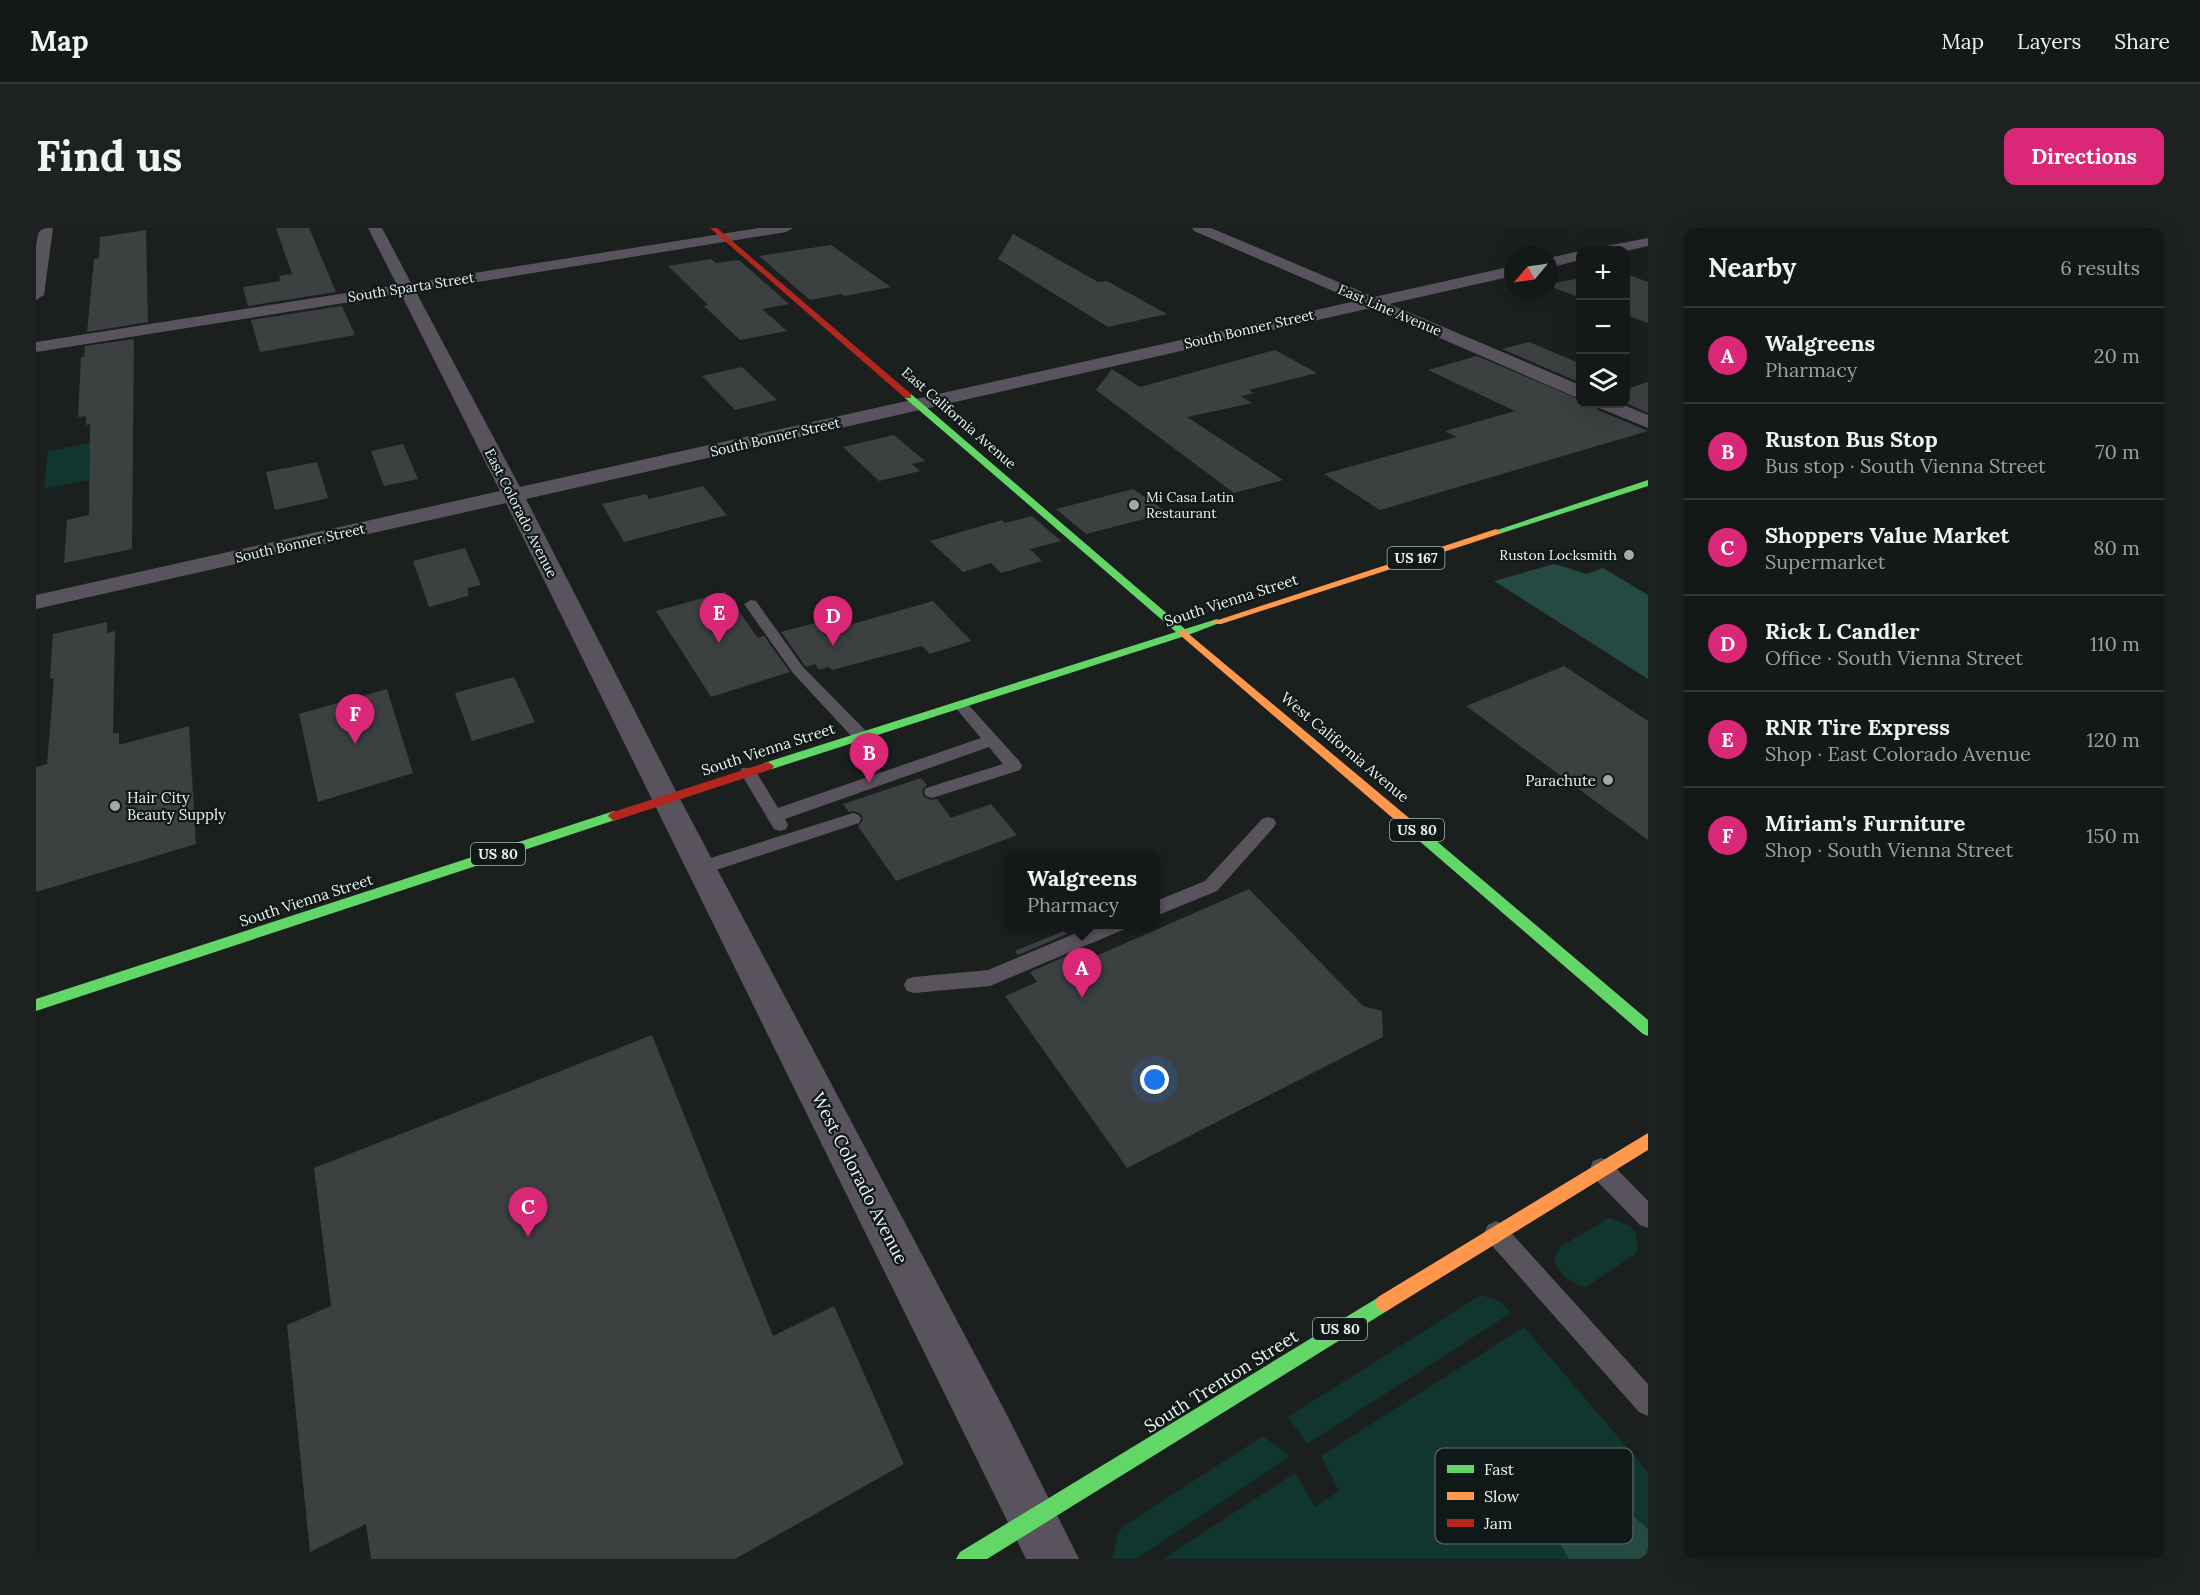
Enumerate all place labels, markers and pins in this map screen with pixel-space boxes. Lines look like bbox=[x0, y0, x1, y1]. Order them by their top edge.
place label: Mi Casa Latin Restaurant bbox=[1146, 488, 1235, 522]
marker: Mi Casa Latin Restaurant bbox=[1127, 498, 1141, 512]
place label: Ruston Locksmith bbox=[1499, 546, 1617, 564]
marker: Ruston Locksmith bbox=[1622, 548, 1636, 562]
pin: E bbox=[700, 594, 738, 643]
pin: D bbox=[814, 596, 852, 646]
pin: F bbox=[336, 694, 374, 744]
pin: B bbox=[850, 734, 888, 783]
place label: Parachute bbox=[1525, 771, 1596, 790]
marker: Parachute bbox=[1601, 773, 1615, 787]
place label: Hair City Beauty Supply bbox=[127, 788, 226, 824]
marker: Hair City Beauty Supply bbox=[108, 799, 122, 813]
pin: A bbox=[1062, 948, 1102, 998]
pin: C bbox=[508, 1188, 548, 1237]

